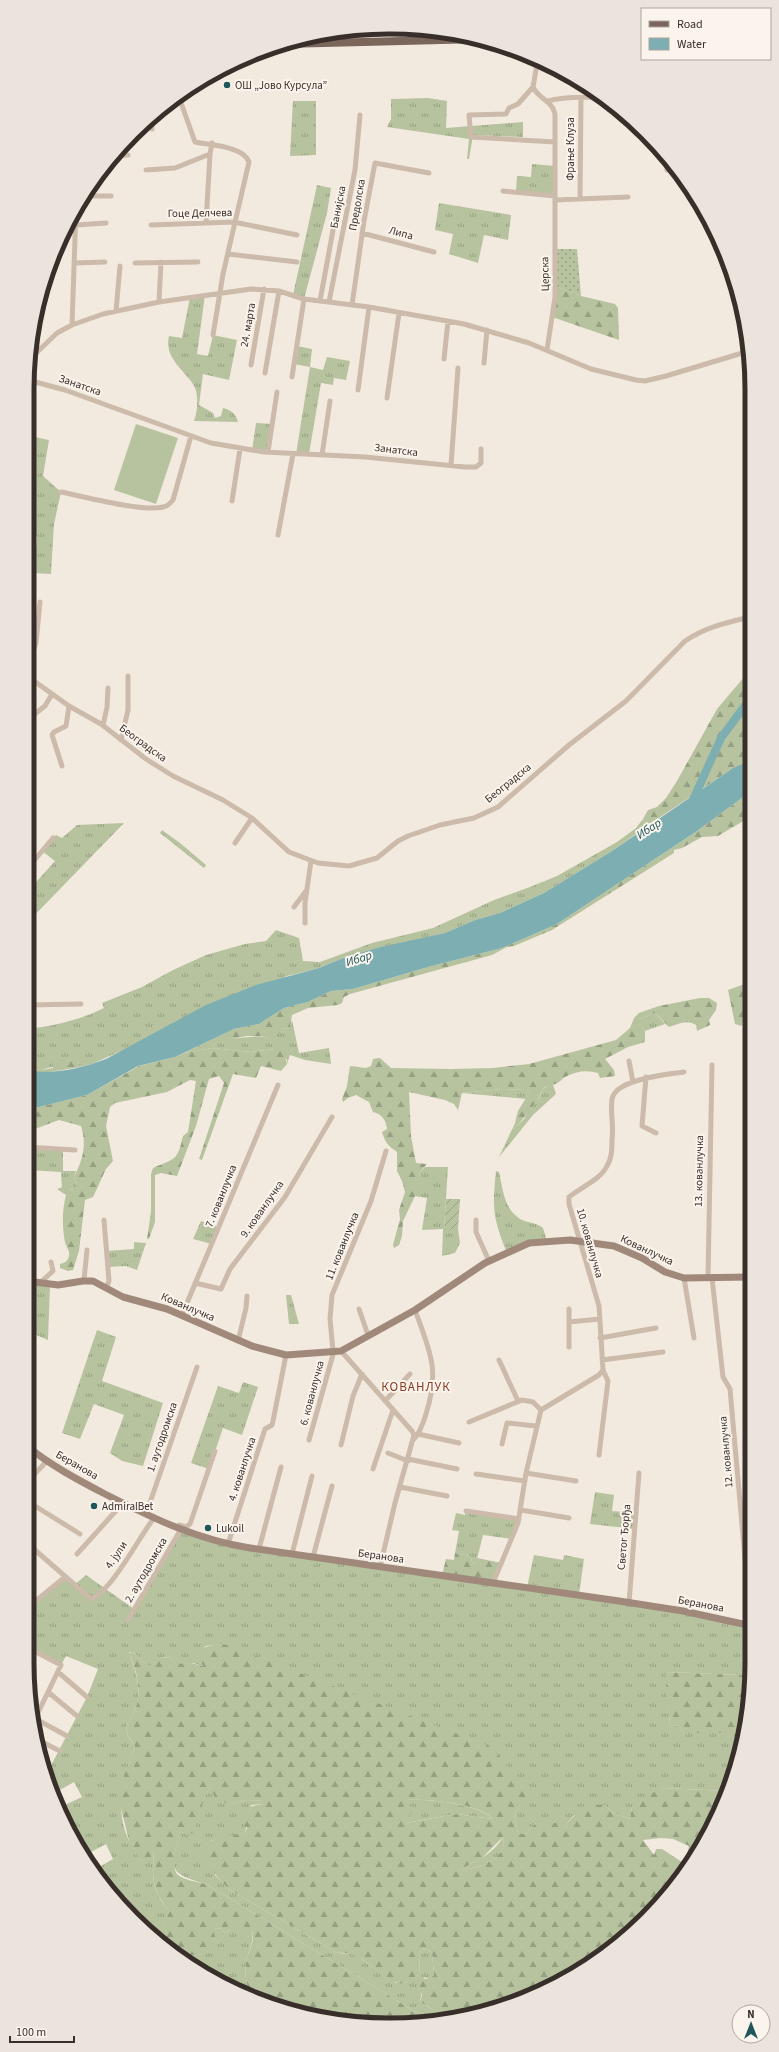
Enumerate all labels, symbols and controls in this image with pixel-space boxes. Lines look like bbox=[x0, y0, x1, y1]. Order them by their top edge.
legend bbox=[641, 8, 771, 60]
text: Road bbox=[677, 16, 703, 33]
text: Water bbox=[677, 36, 707, 53]
place label: ОШ „Јово Курсула” bbox=[235, 78, 328, 93]
marker: ОШ „Јово Курсула” bbox=[222, 80, 232, 90]
street label: Фрање Клуза bbox=[563, 117, 578, 181]
street label: Предолска bbox=[345, 178, 369, 232]
street label: Банијска bbox=[327, 184, 349, 230]
street label: Гоце Делчева bbox=[168, 205, 232, 221]
street label: Липа bbox=[387, 223, 415, 243]
street label: Церска bbox=[537, 257, 553, 291]
street label: 24. марта bbox=[237, 302, 259, 348]
street label: Занатска bbox=[57, 371, 103, 399]
street label: Занатска bbox=[373, 440, 419, 460]
street label: Београдска bbox=[116, 721, 170, 765]
street label: Београдска bbox=[482, 760, 534, 806]
water label: Ибар bbox=[633, 815, 665, 843]
water label: Ибар bbox=[344, 947, 374, 971]
street label: 13. кованлучка bbox=[691, 1135, 707, 1207]
street label: 7. кованлучка bbox=[202, 1162, 240, 1230]
street label: 9. кованлучка bbox=[237, 1177, 287, 1241]
street label: 10. кованлучка bbox=[573, 1206, 607, 1280]
street label: 11. кованлучка bbox=[322, 1210, 362, 1282]
street label: Кованлучка bbox=[618, 1231, 676, 1269]
street label: Кованлучка bbox=[159, 1289, 217, 1325]
street label: 6. кованлучка bbox=[296, 1359, 328, 1427]
district label: КОВАНЛУК bbox=[381, 1378, 451, 1396]
street label: 1. аутодромска bbox=[143, 1400, 181, 1474]
street label: 12. кованлучка bbox=[715, 1416, 737, 1488]
street label: 4. кованлучка bbox=[225, 1435, 259, 1503]
street label: Беранова bbox=[53, 1447, 101, 1483]
place label: AdmiralBet bbox=[102, 1499, 154, 1514]
marker: AdmiralBet bbox=[89, 1501, 99, 1511]
street label: Светог Ђорђа bbox=[614, 1503, 634, 1571]
place label: Lukoil bbox=[216, 1521, 244, 1536]
marker: Lukoil bbox=[203, 1523, 213, 1533]
street label: 2. аутодромска bbox=[121, 1535, 171, 1605]
street label: 4. јули bbox=[101, 1538, 131, 1572]
street label: Беранова bbox=[357, 1545, 405, 1567]
street label: Беранова bbox=[677, 1592, 725, 1616]
north arrow bbox=[731, 2004, 771, 2044]
text: N bbox=[747, 2007, 755, 2022]
scale bar bbox=[10, 2018, 74, 2044]
text: 100 m bbox=[16, 2024, 46, 2041]

